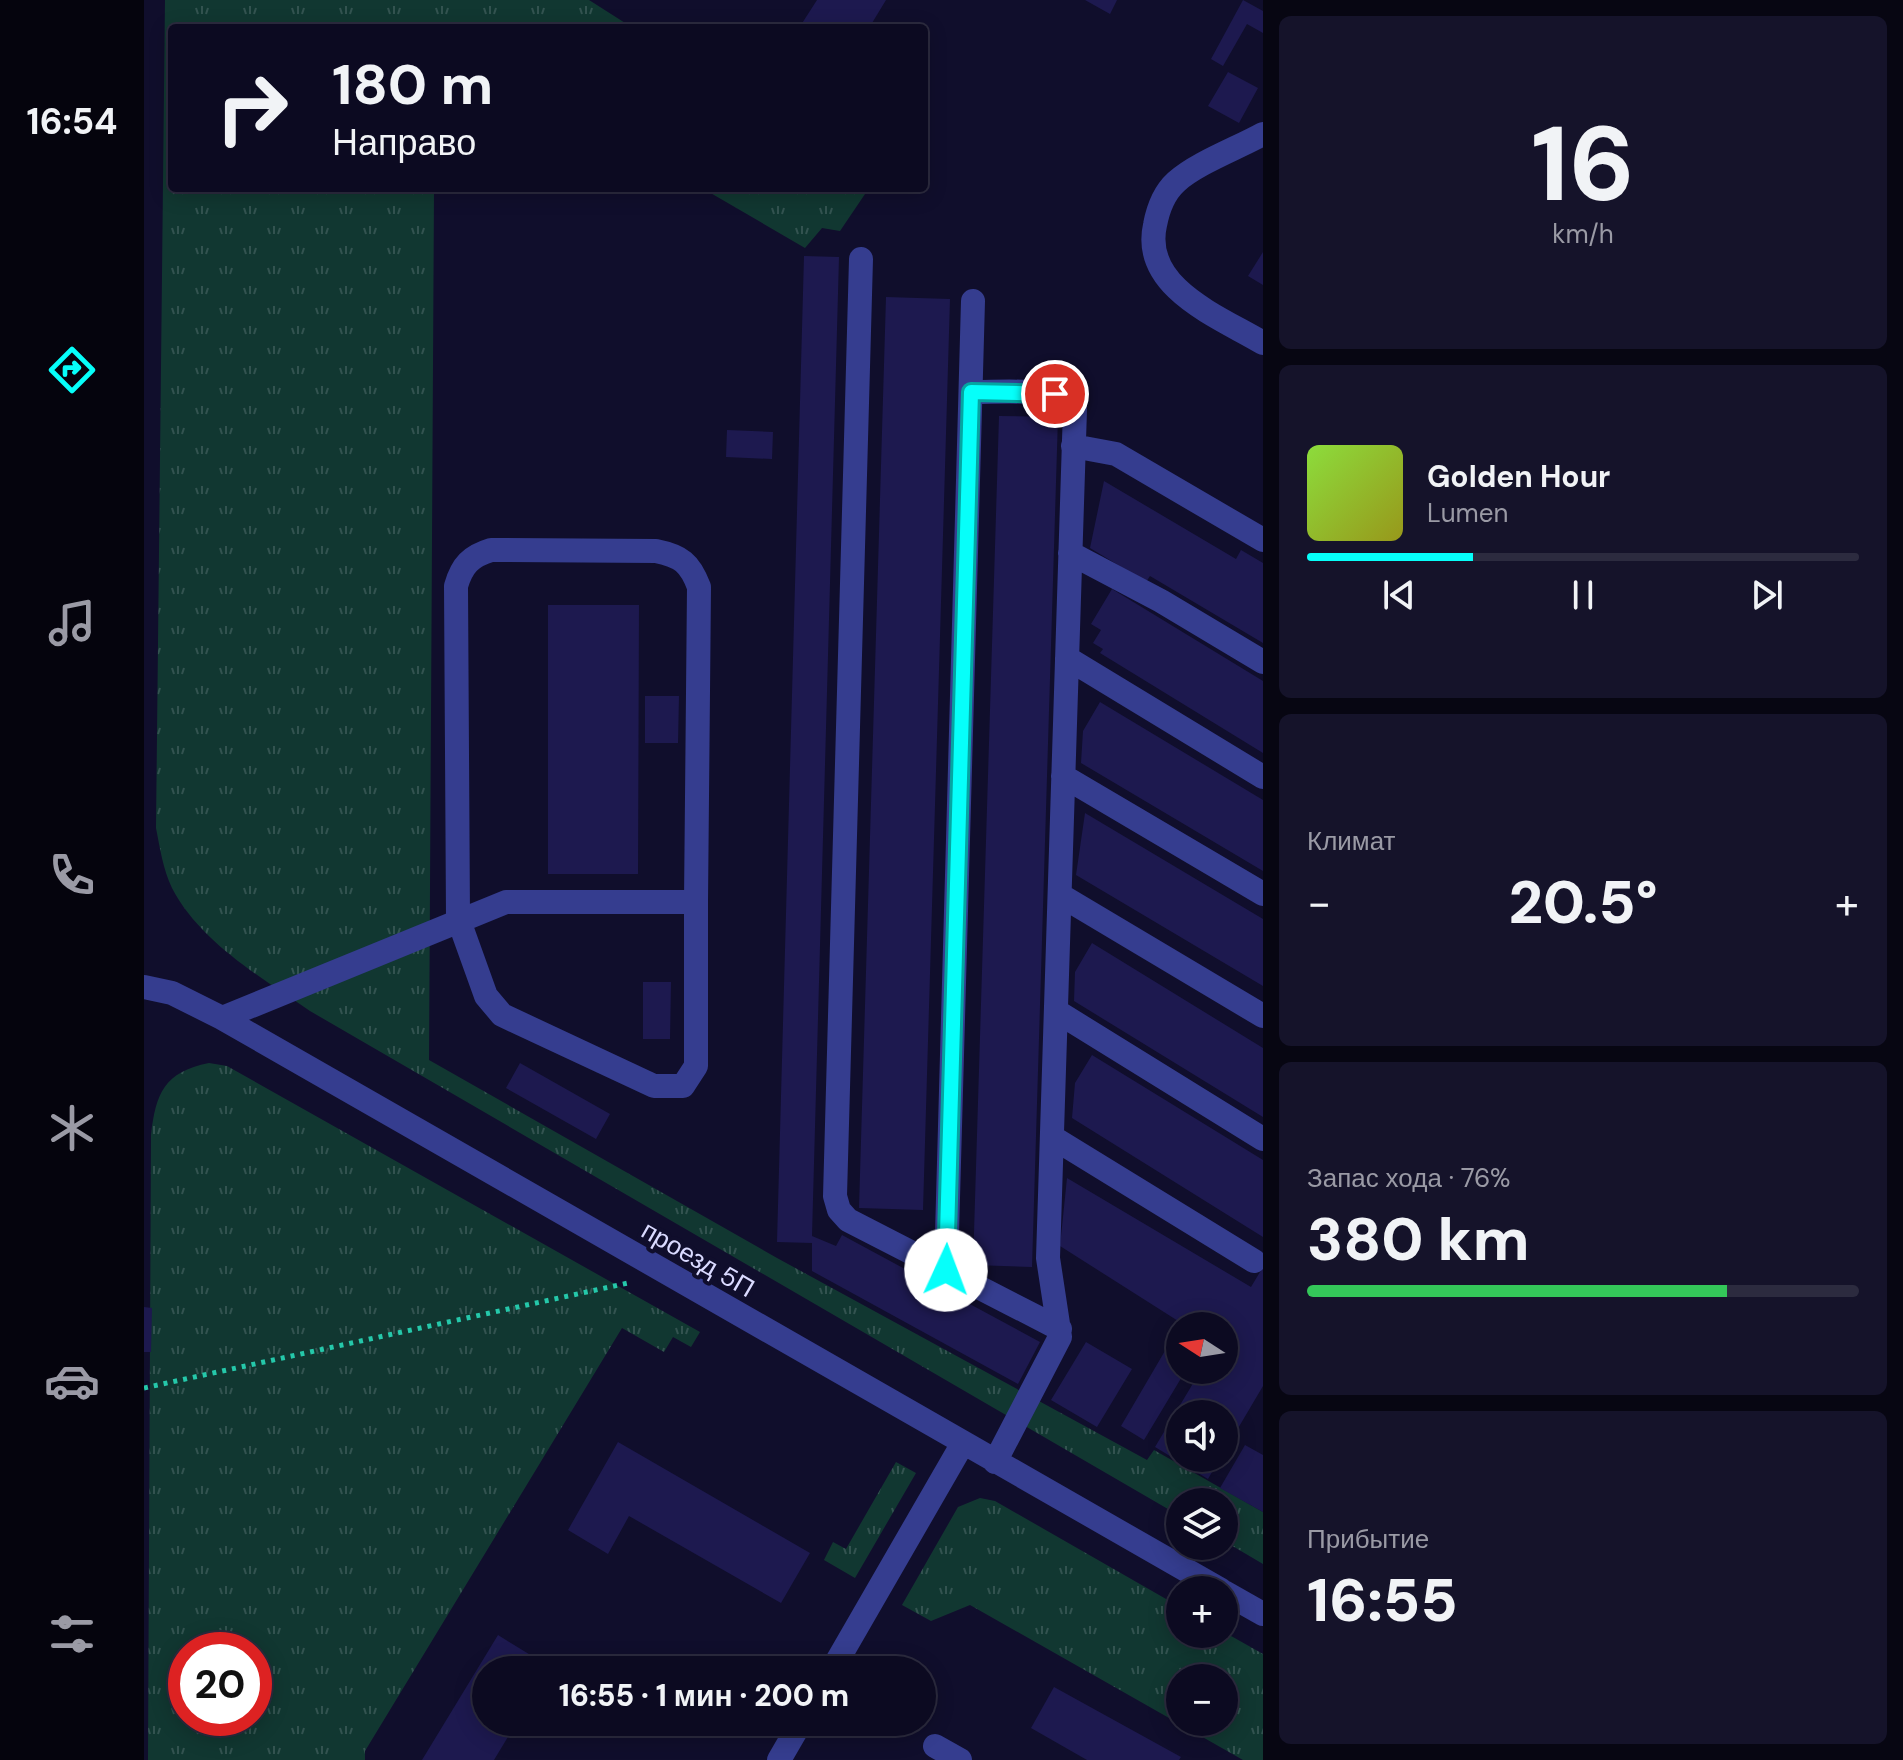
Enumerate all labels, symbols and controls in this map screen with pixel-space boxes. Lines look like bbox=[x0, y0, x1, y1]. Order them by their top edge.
text: 180 m bbox=[332, 48, 493, 121]
icon: right bbox=[200, 56, 304, 160]
text: 16 bbox=[1531, 97, 1635, 232]
text: 16:54 bbox=[27, 98, 117, 145]
text: Направо bbox=[332, 119, 476, 166]
text: km/h bbox=[1552, 217, 1614, 251]
icon: directions bbox=[44, 342, 100, 398]
pin bbox=[1021, 360, 1089, 428]
icon: arrive bbox=[1033, 372, 1077, 416]
text: Golden Hour bbox=[1427, 457, 1610, 496]
text: Lumen bbox=[1427, 496, 1508, 530]
icon: previous bbox=[1377, 573, 1421, 617]
icon: pause bbox=[1561, 573, 1605, 617]
icon: next bbox=[1745, 573, 1789, 617]
icon: music bbox=[44, 595, 100, 651]
text: Климат bbox=[1307, 824, 1396, 858]
icon: phone bbox=[44, 847, 100, 903]
text: 20.5° bbox=[1508, 863, 1658, 942]
text: − bbox=[1307, 874, 1331, 932]
text: + bbox=[1835, 874, 1859, 932]
icon: climate bbox=[44, 1100, 100, 1156]
text: Запас хода · 76% bbox=[1307, 1161, 1510, 1195]
text: 380 km bbox=[1307, 1200, 1530, 1279]
street label: проезд 5П bbox=[635, 1213, 761, 1305]
position arrow bbox=[904, 1228, 988, 1312]
north arrow bbox=[1166, 1312, 1238, 1384]
map controls bbox=[1166, 1312, 1238, 1736]
icon: car bbox=[44, 1353, 100, 1409]
button: sound bbox=[1166, 1400, 1238, 1472]
button: layers bbox=[1166, 1488, 1238, 1560]
text: Прибытие bbox=[1307, 1522, 1429, 1556]
text: 16:55 bbox=[1307, 1561, 1458, 1640]
button: + bbox=[1166, 1576, 1238, 1648]
icon: filters bbox=[44, 1606, 100, 1662]
speed limit sign: 20 bbox=[168, 1632, 272, 1736]
button: − bbox=[1166, 1664, 1238, 1736]
text: 16:55 · 1 мин · 200 m bbox=[559, 1676, 849, 1715]

